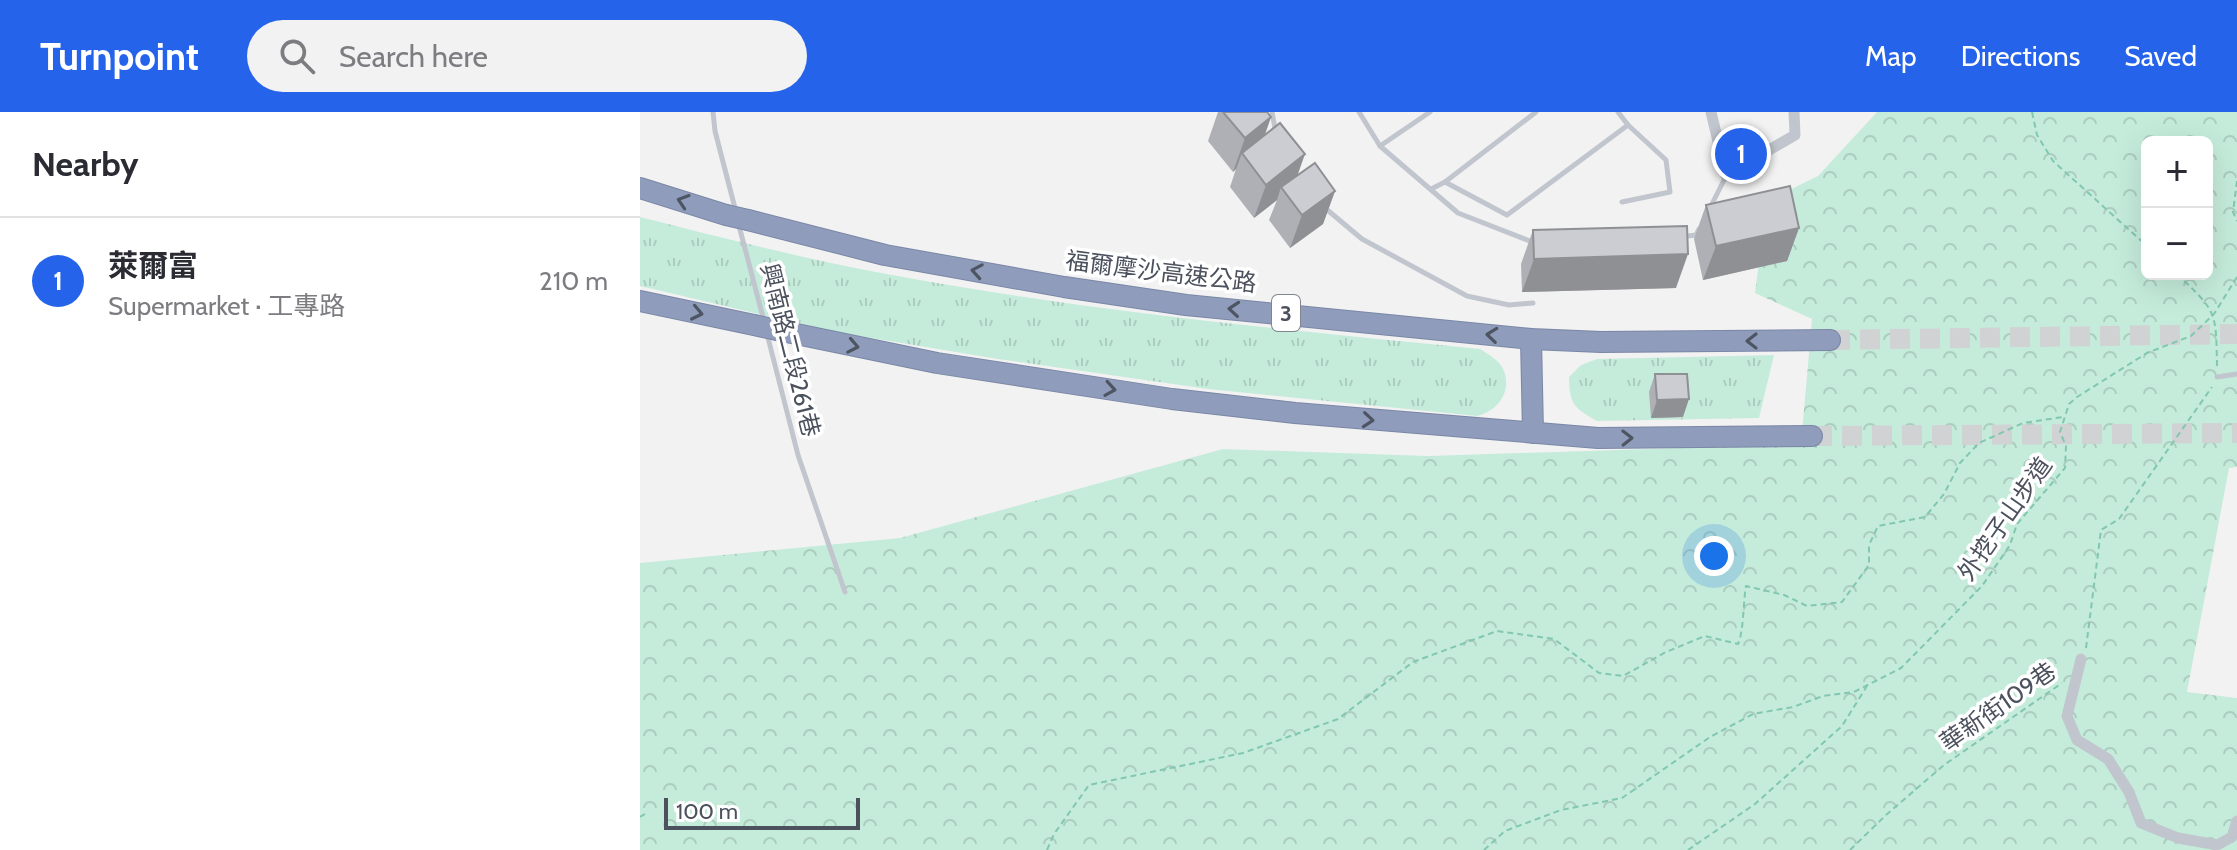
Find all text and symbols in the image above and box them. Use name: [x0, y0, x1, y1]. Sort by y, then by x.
search box: [247, 20, 807, 92]
text: Turnpoint: [40, 33, 199, 80]
icon: search: [275, 34, 319, 78]
text: Search here: [339, 38, 488, 75]
text: Map: [1865, 39, 1917, 73]
text: Directions: [1961, 39, 2080, 73]
text: Saved: [2124, 39, 2197, 73]
pin: 1: [1715, 124, 1767, 184]
map controls: [2141, 136, 2213, 280]
button: +: [2141, 136, 2213, 208]
text: Nearby: [32, 143, 139, 185]
one-way arrow: [676, 195, 690, 211]
button: −: [2141, 208, 2213, 280]
street label: 福爾摩沙高速公路: [1064, 245, 1258, 298]
text: 萊爾富: [108, 247, 198, 284]
street label: 興南路二段261巷: [755, 260, 826, 440]
one-way arrow: [970, 264, 983, 281]
text: 1: [53, 265, 63, 297]
text: 210 m: [539, 265, 608, 297]
text: Supermarket · 工專路: [108, 290, 345, 322]
road number: 3: [1272, 295, 1300, 331]
one-way arrow: [1227, 301, 1240, 318]
one-way arrow: [690, 304, 703, 321]
one-way arrow: [1485, 327, 1498, 344]
one-way arrow: [1745, 332, 1758, 350]
one-way arrow: [846, 337, 860, 354]
one-way arrow: [1103, 380, 1117, 397]
one-way arrow: [1362, 411, 1375, 428]
one-way arrow: [1621, 429, 1634, 447]
street label: 外挖子山步道: [1951, 451, 2058, 586]
your location: [1694, 536, 1734, 576]
street label: 華新街109巷: [1934, 656, 2061, 757]
scale bar: [664, 794, 860, 830]
text: 100 m: [676, 798, 738, 825]

